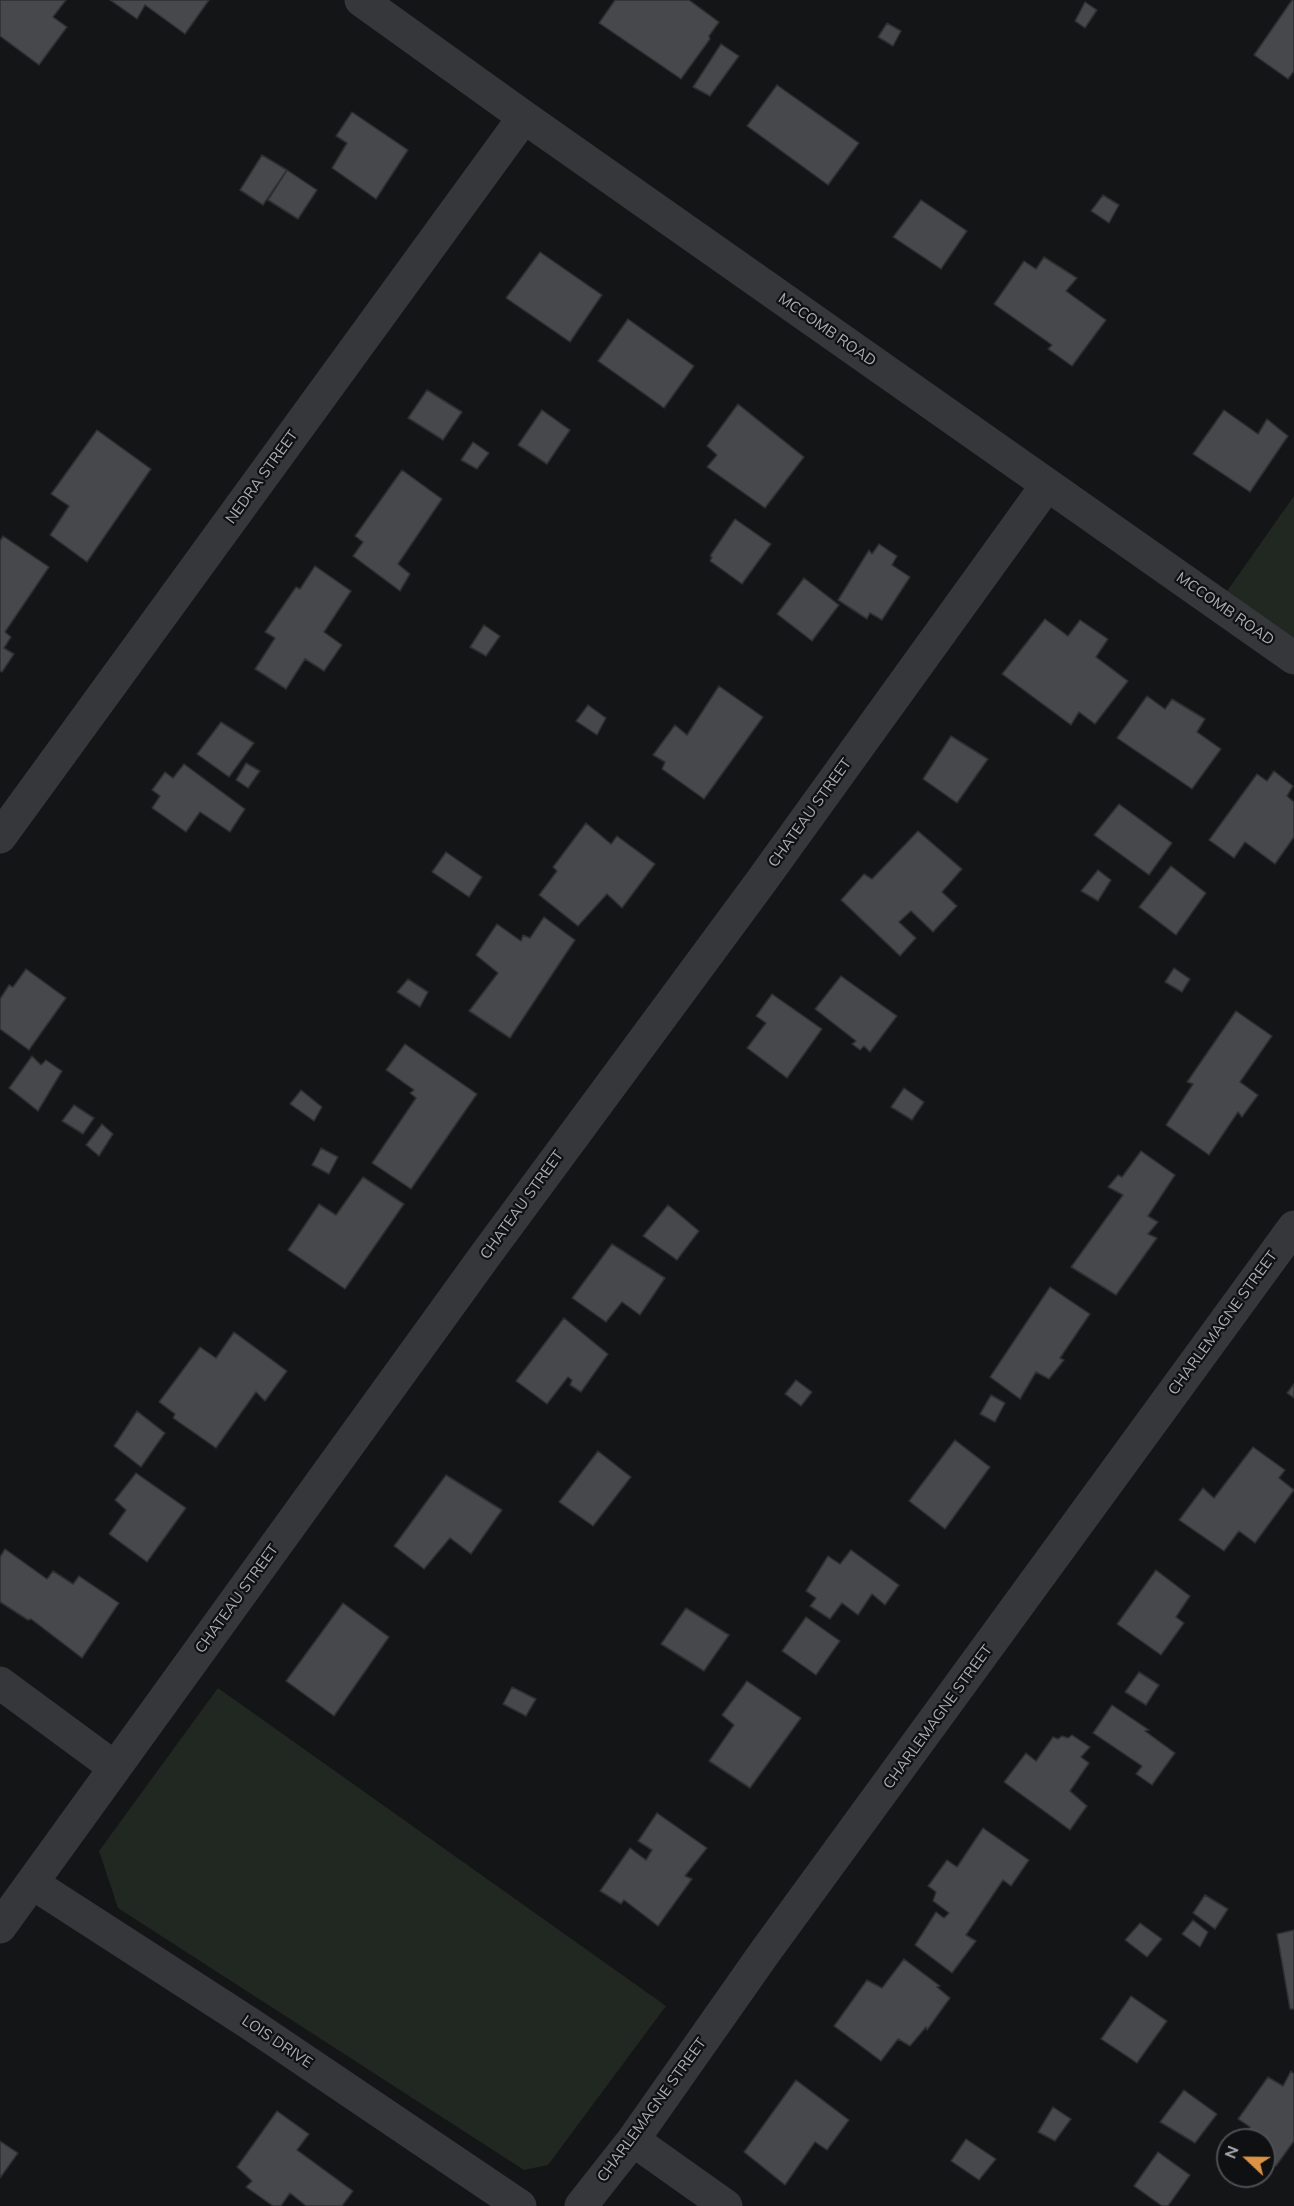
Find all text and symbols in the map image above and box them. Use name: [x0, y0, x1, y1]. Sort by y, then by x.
street label: MCCOMB ROAD: [775, 290, 879, 370]
street label: NEDRA STREET: [222, 427, 302, 527]
street label: MCCOMB ROAD: [1173, 569, 1277, 649]
street label: CHATEAU STREET: [764, 755, 856, 871]
street label: CHATEAU STREET: [476, 1147, 568, 1263]
street label: CHARLEMAGNE STREET: [1165, 1247, 1281, 1399]
street label: CHATEAU STREET: [191, 1541, 283, 1657]
street label: CHARLEMAGNE STREET: [880, 1641, 996, 1793]
street label: LOIS DRIVE: [238, 2012, 316, 2072]
street label: CHARLEMAGNE STREET: [594, 2034, 710, 2186]
north arrow: [1216, 2128, 1276, 2188]
text: N: [1220, 2143, 1243, 2161]

